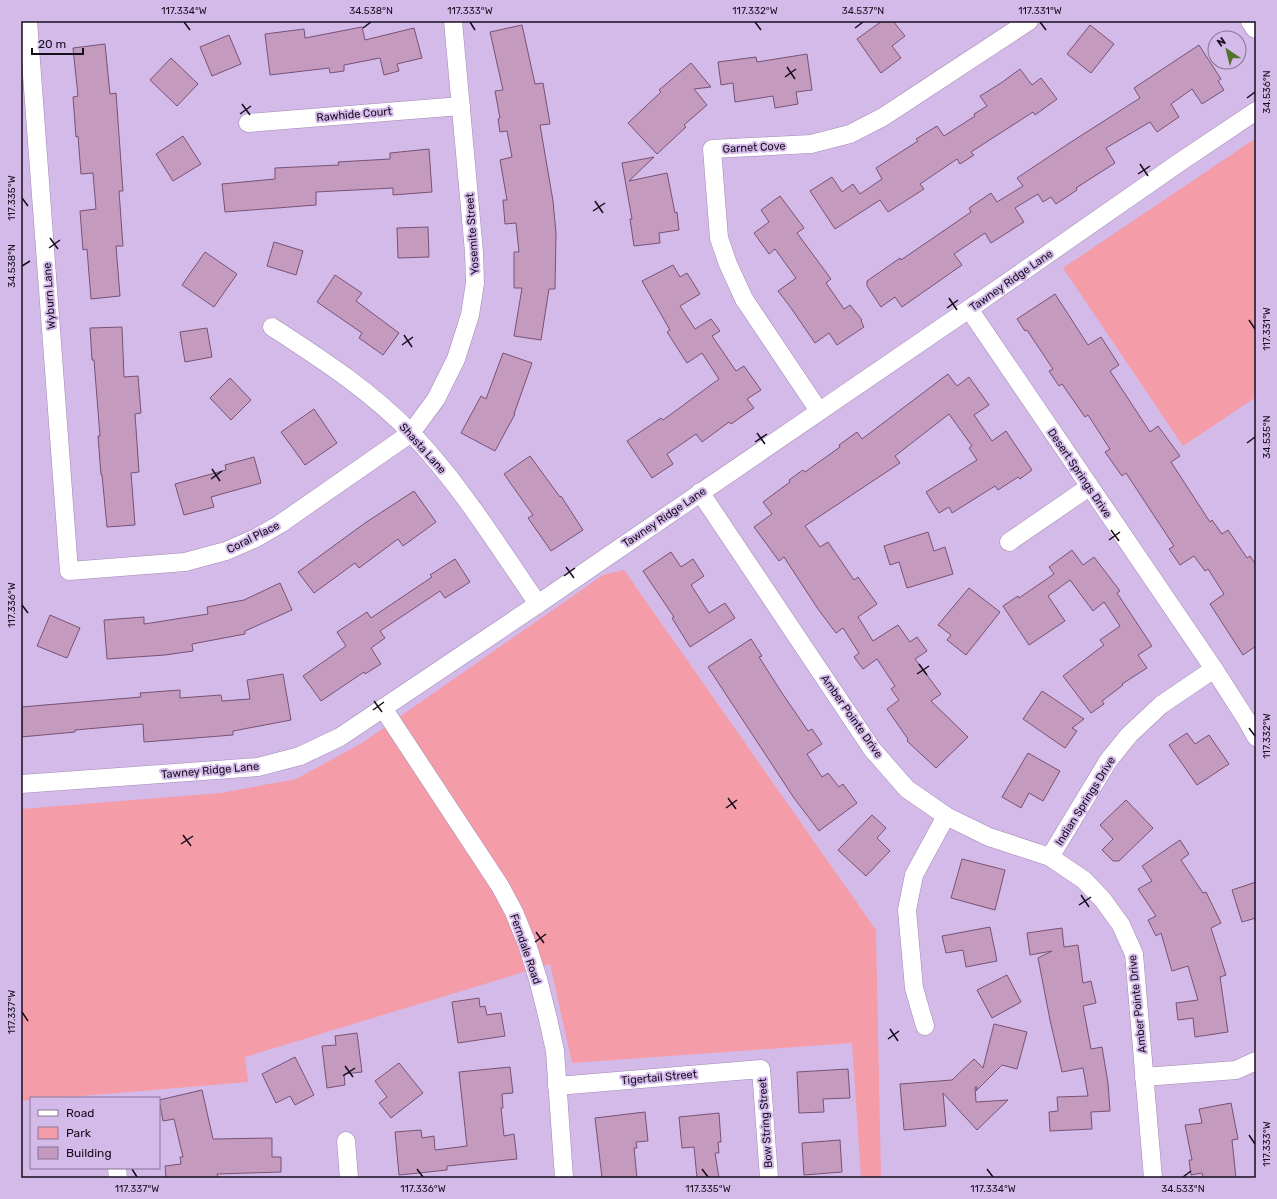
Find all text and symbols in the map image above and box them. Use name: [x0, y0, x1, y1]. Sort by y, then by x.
text: 117.334°W: [161, 5, 207, 17]
text: 34.538°N: [349, 5, 393, 17]
text: 117.333°W: [447, 5, 493, 17]
text: 117.332°W: [732, 5, 778, 17]
text: 34.537°N: [842, 5, 884, 17]
text: 117.331°W: [1018, 5, 1062, 17]
scale bar: [32, 30, 83, 56]
north arrow: [1207, 30, 1247, 70]
text: N: [1215, 35, 1229, 50]
text: 20 m: [38, 37, 66, 51]
text: 34.536°N: [1261, 70, 1273, 114]
street label: Rawhide Court: [316, 105, 393, 124]
street label: Garnet Cove: [722, 139, 786, 156]
text: 117.335°W: [6, 175, 18, 221]
street label: Yosemite Street: [463, 192, 482, 275]
text: 34.538°N: [6, 244, 18, 288]
street label: Tawney Ridge Lane: [967, 247, 1055, 314]
street label: Wyburn Lane: [41, 262, 58, 330]
text: 117.331°W: [1261, 307, 1273, 351]
text: 34.535°N: [1261, 415, 1273, 459]
street label: Shasta Lane: [397, 420, 449, 476]
street label: Desert Springs Drive: [1045, 426, 1114, 520]
street label: Tawney Ridge Lane: [620, 485, 709, 550]
street label: Coral Place: [225, 519, 282, 556]
text: 117.336°W: [6, 582, 18, 628]
street label: Amber Pointe Drive: [818, 672, 885, 760]
text: 117.332°W: [1261, 713, 1273, 759]
street label: Indian Springs Drive: [1053, 754, 1118, 848]
street label: Tawney Ridge Lane: [161, 760, 260, 781]
street label: Ferndale Road: [507, 912, 544, 986]
street label: Amber Pointe Drive: [1126, 954, 1149, 1054]
text: 117.337°W: [6, 990, 18, 1034]
street label: Tigertail Street: [621, 1068, 698, 1087]
street label: Bow String Street: [756, 1077, 775, 1169]
legend: [30, 1097, 160, 1169]
text: Road: [66, 1106, 94, 1120]
text: 117.333°W: [1261, 1121, 1273, 1167]
text: Park: [66, 1126, 92, 1140]
text: Building: [66, 1146, 112, 1160]
text: 117.337°W: [115, 1183, 159, 1195]
text: 117.336°W: [400, 1183, 446, 1195]
text: 117.335°W: [685, 1183, 731, 1195]
text: 117.334°W: [970, 1183, 1016, 1195]
text: 34.533°N: [1161, 1183, 1205, 1195]

